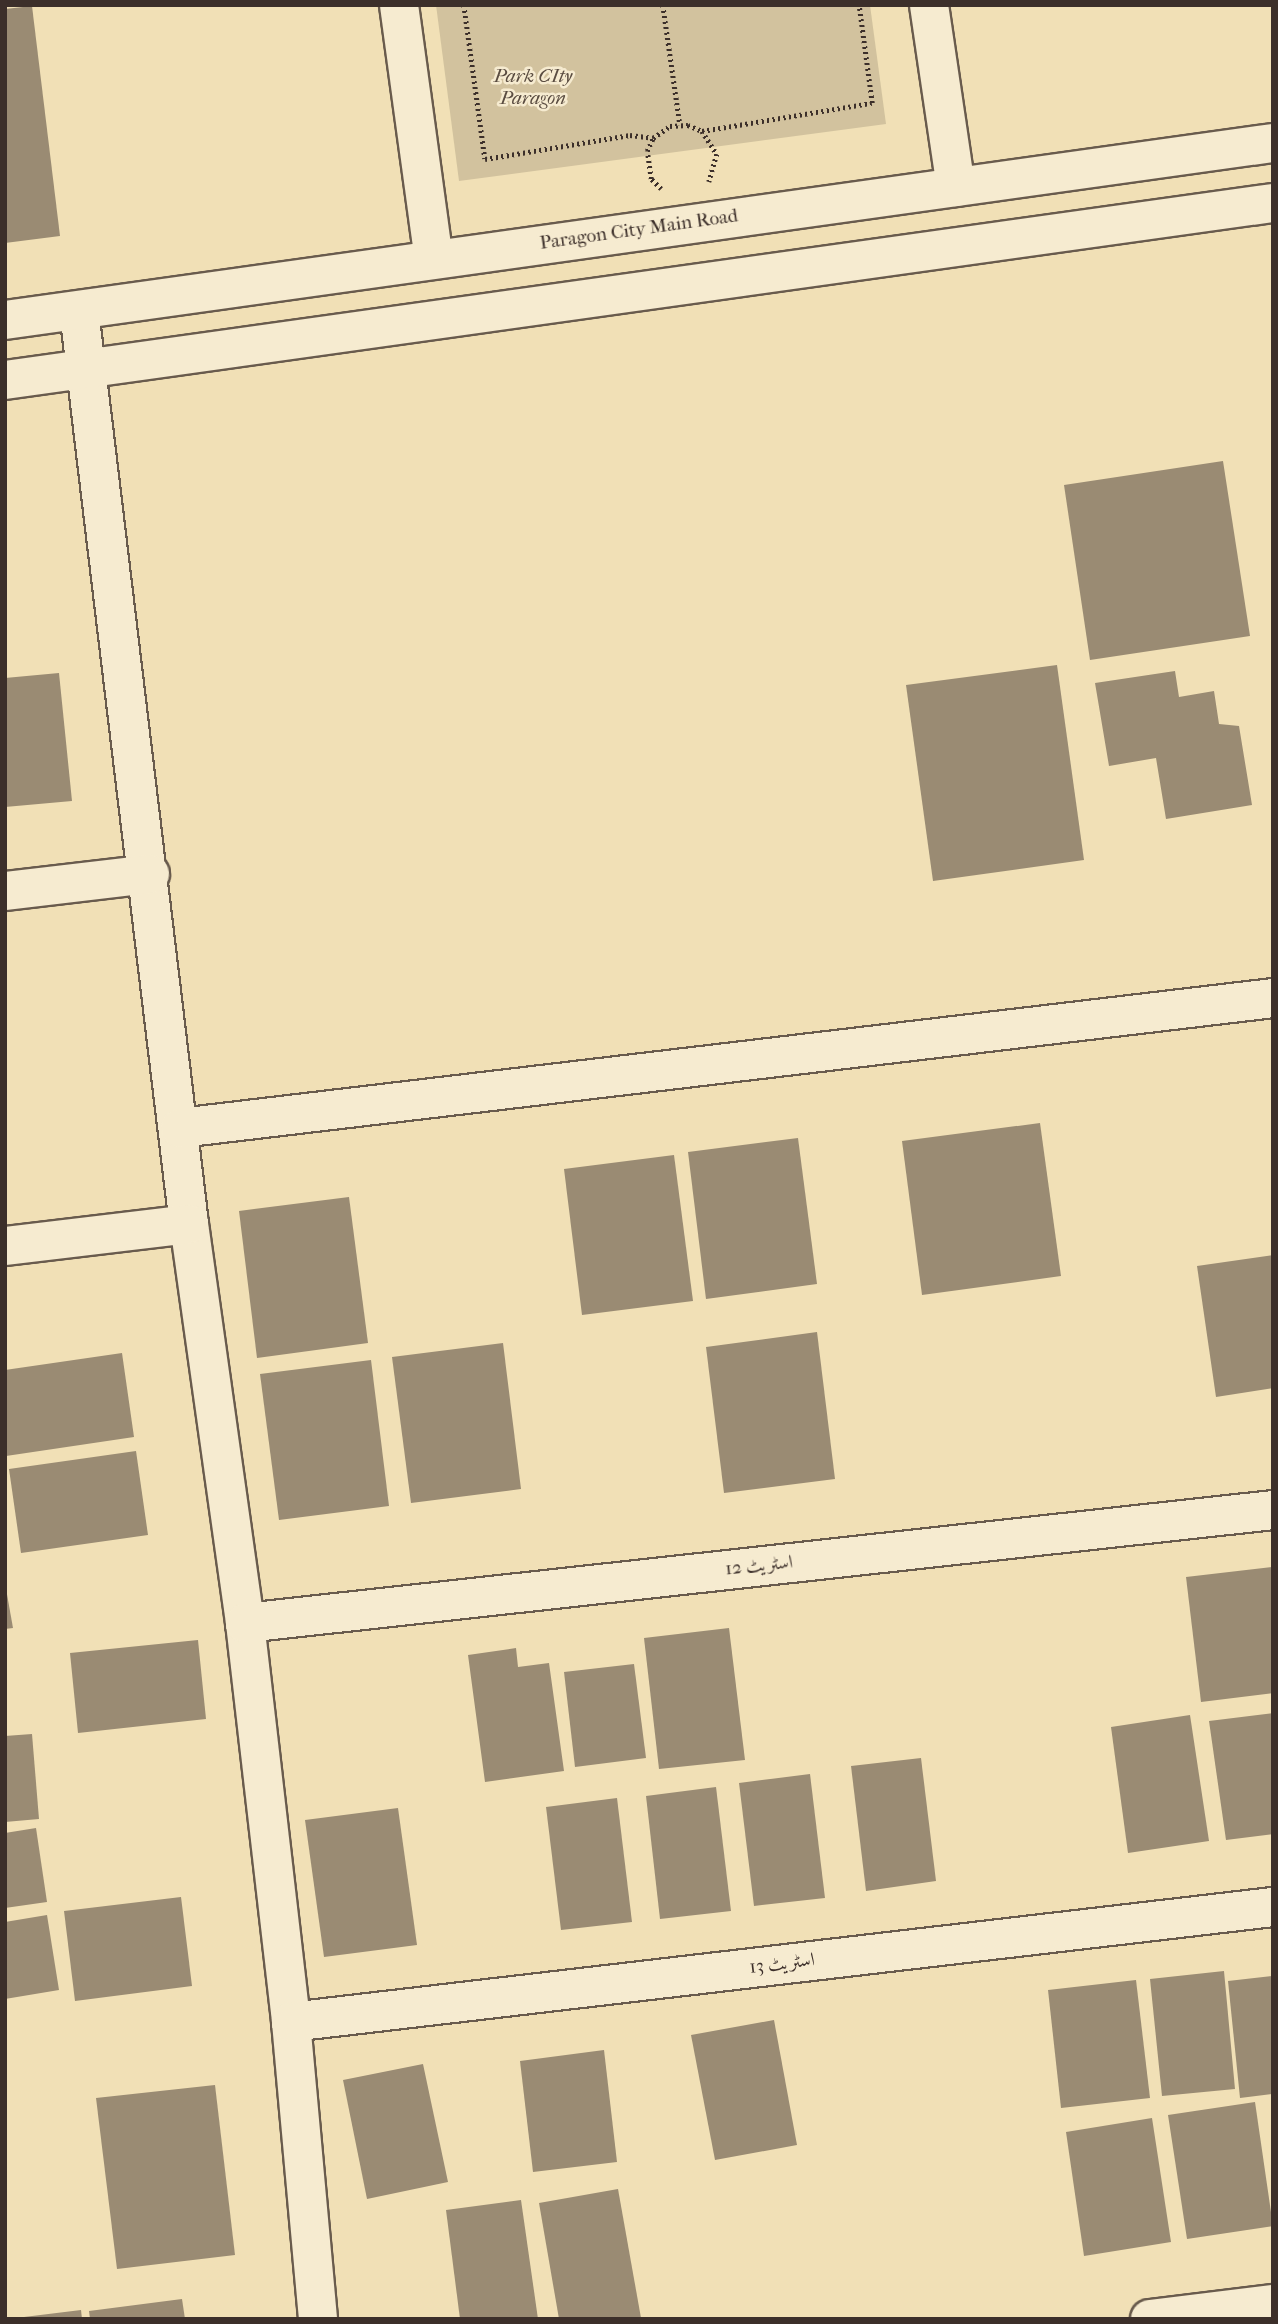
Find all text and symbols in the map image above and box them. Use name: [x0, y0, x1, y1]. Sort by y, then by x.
park label: Park CIty Paragon: [494, 66, 572, 110]
street label: Paragon City Main Road: [538, 205, 740, 255]
street label: اسٹریٹ 12: [724, 1551, 794, 1581]
street label: اسٹریٹ 13: [748, 1949, 816, 1979]

